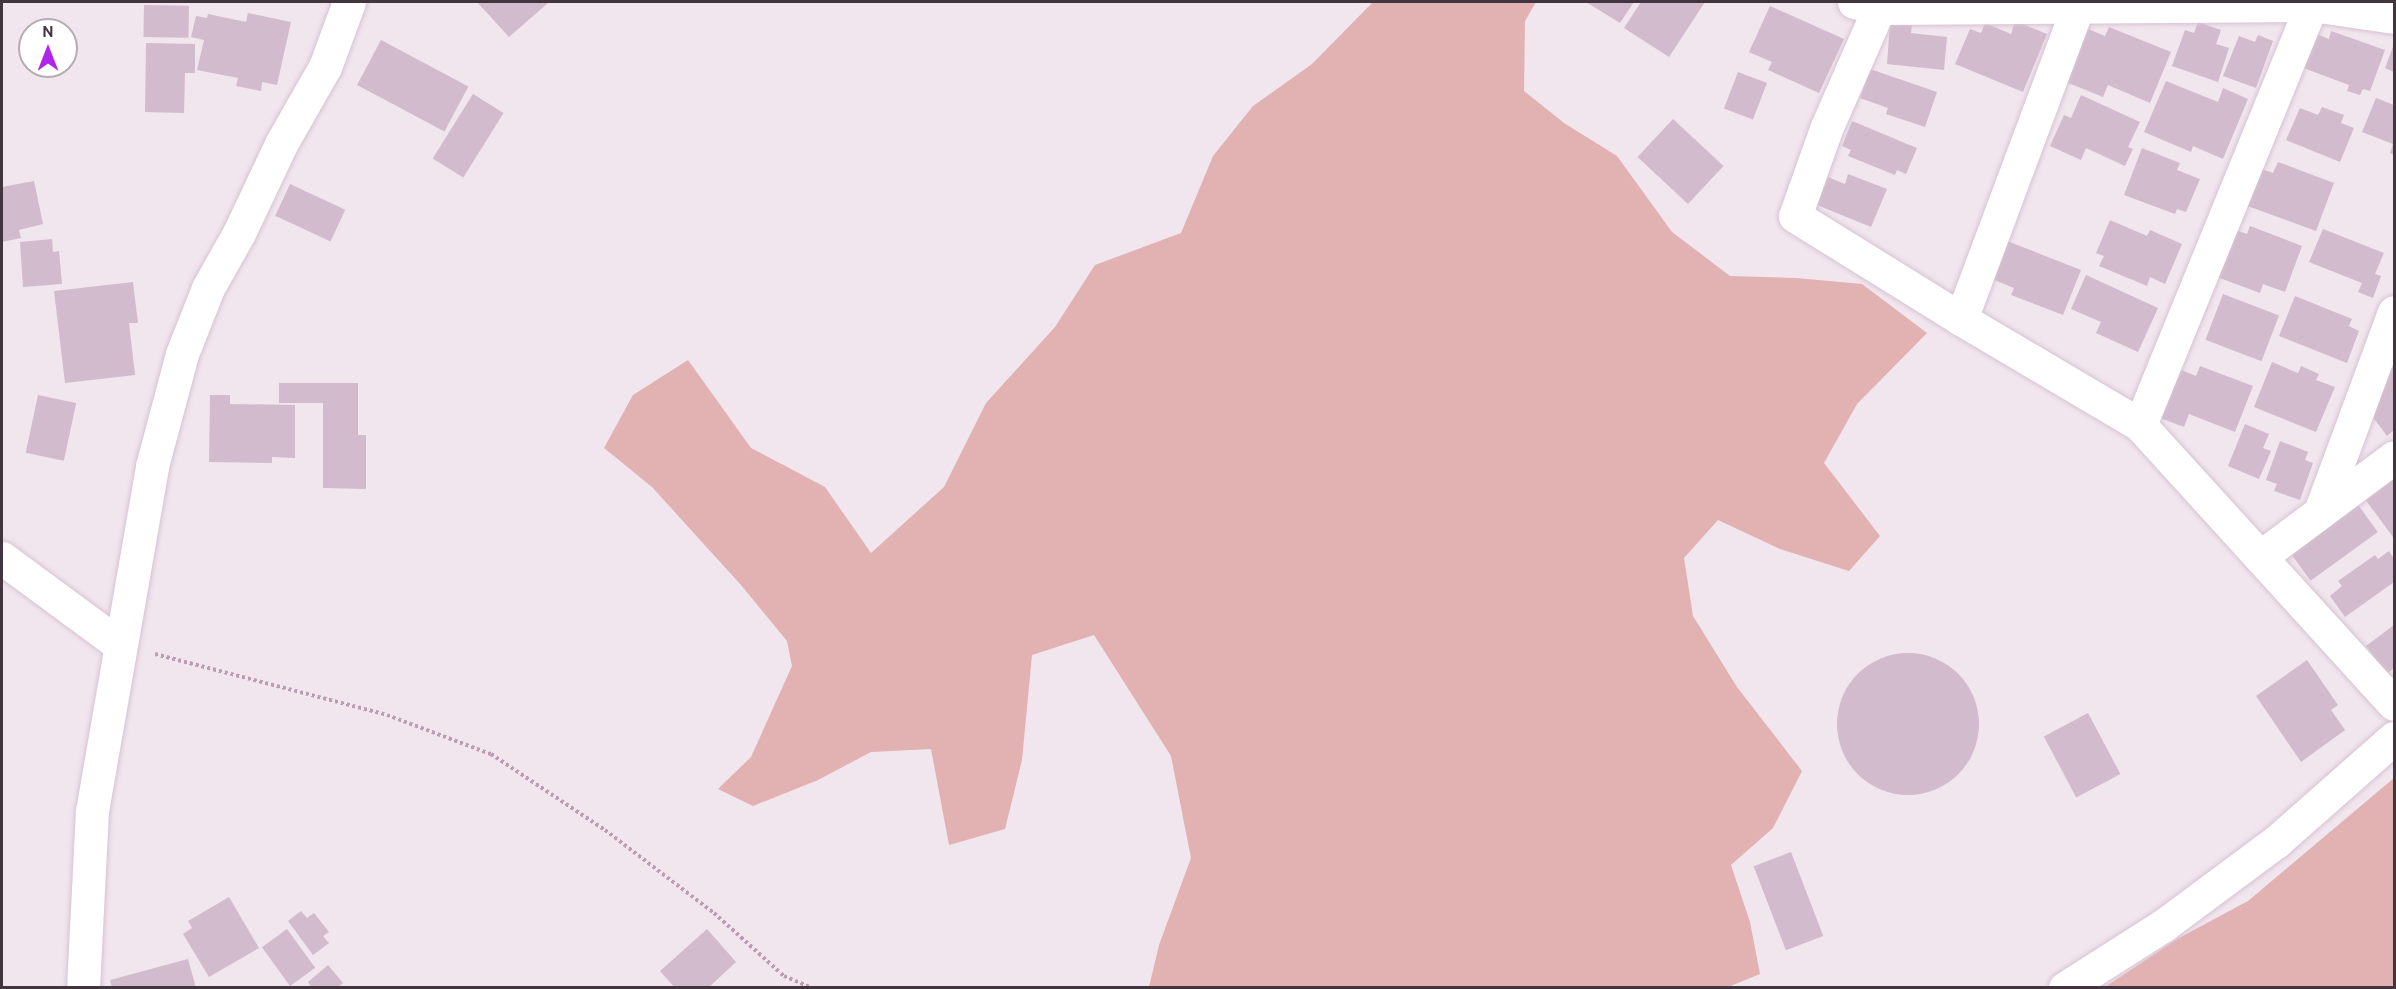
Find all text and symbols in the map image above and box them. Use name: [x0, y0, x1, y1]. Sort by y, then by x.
north arrow: [18, 18, 78, 78]
text: N: [42, 22, 54, 41]

